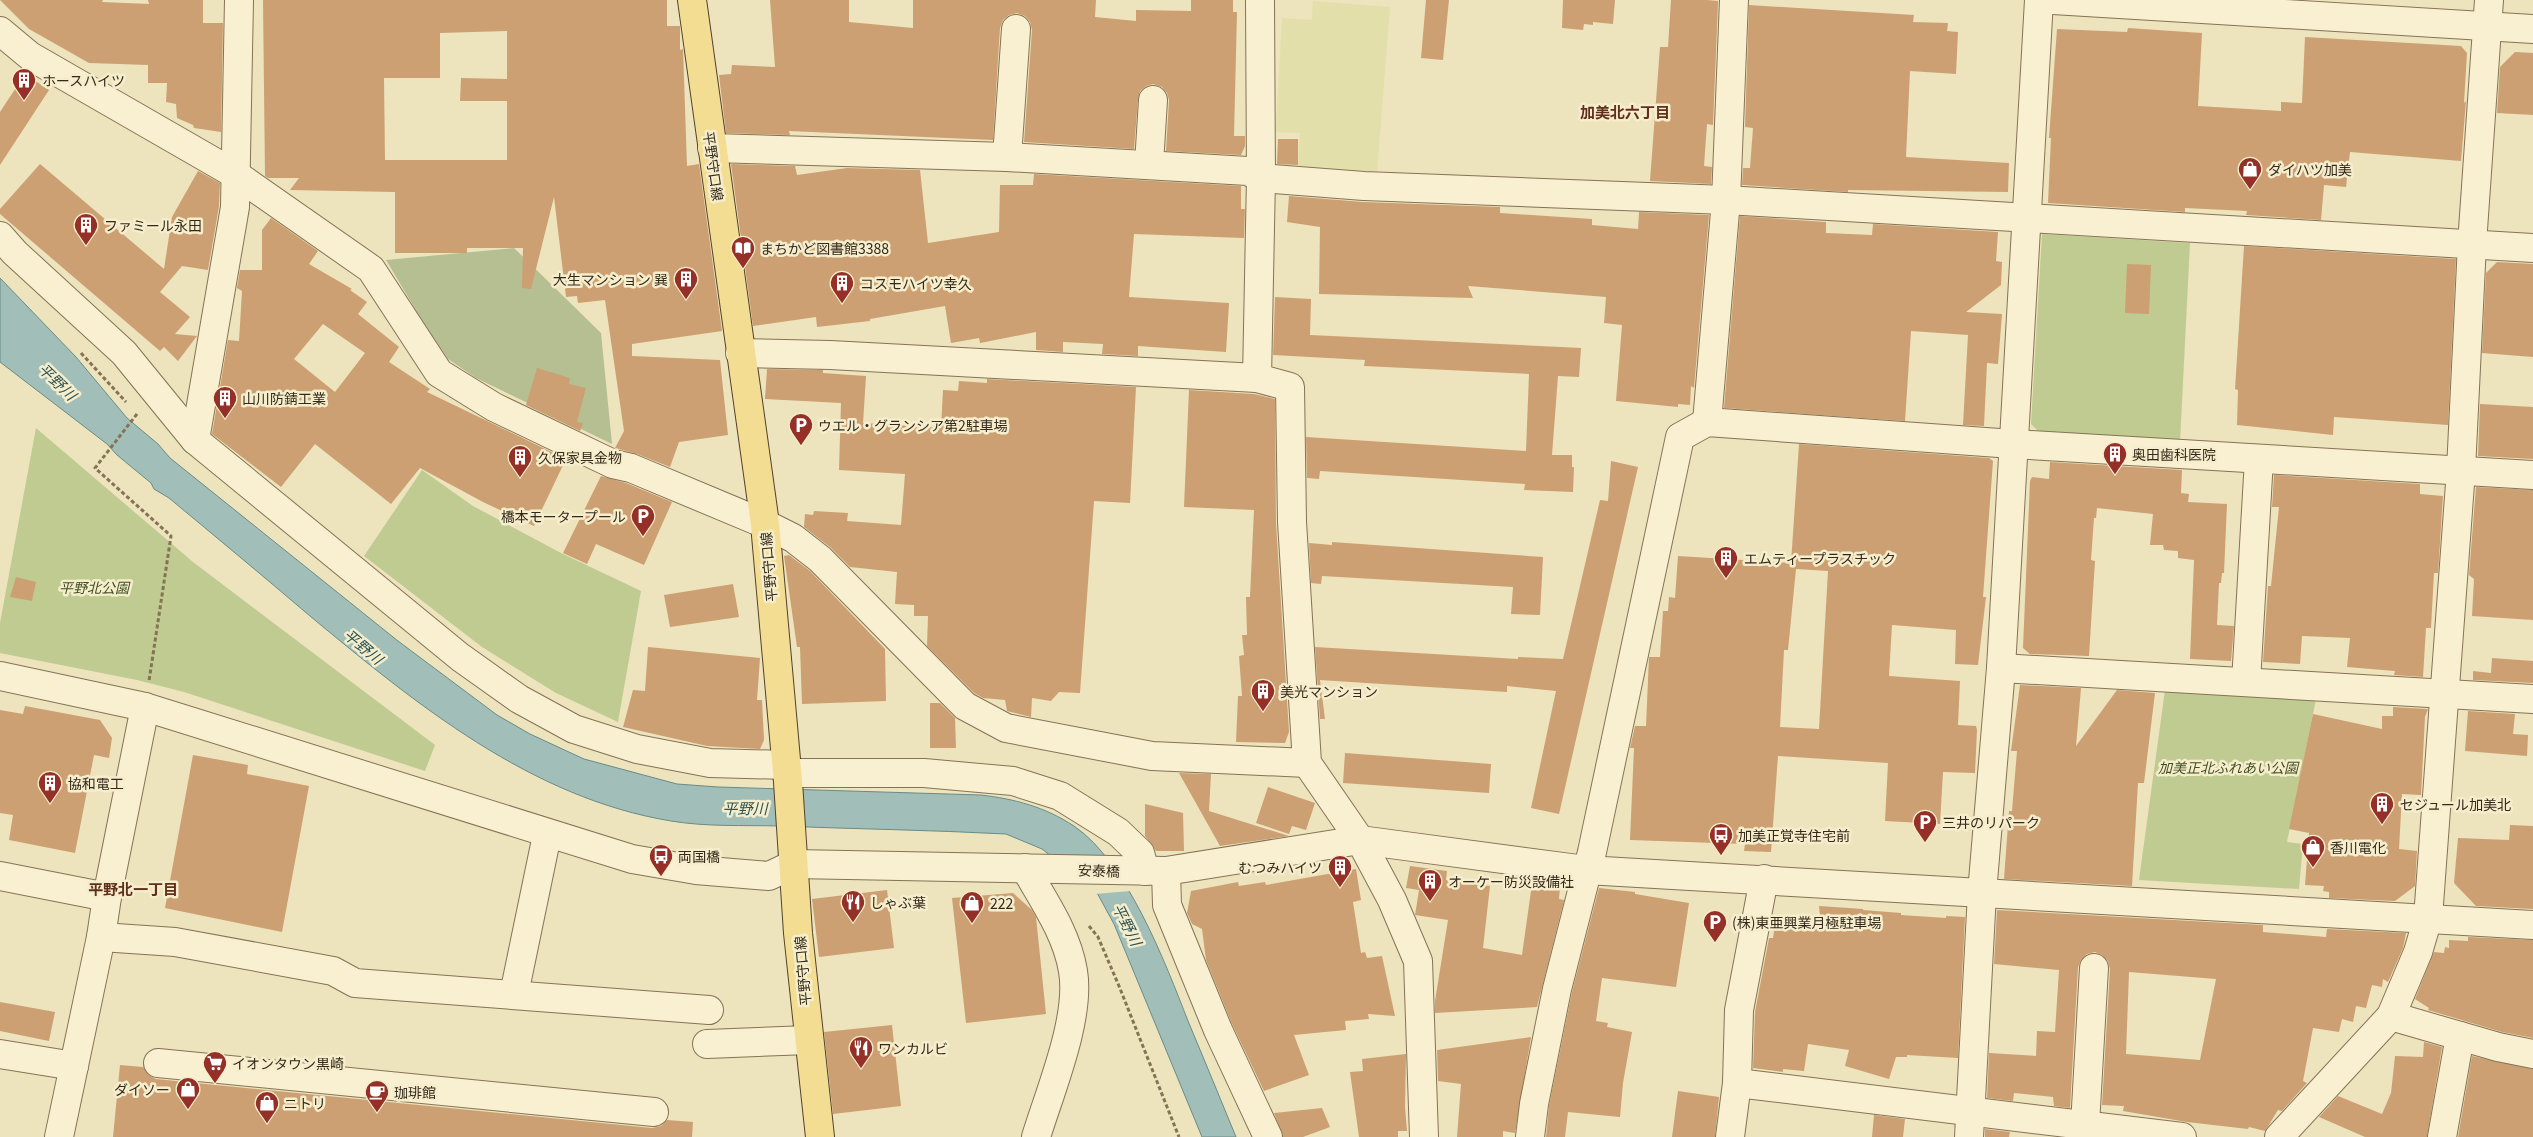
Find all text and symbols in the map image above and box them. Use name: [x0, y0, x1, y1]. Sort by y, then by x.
building icon: ホースハイツ: [11, 67, 37, 101]
place label: ホースハイツ: [42, 70, 125, 90]
district label: 加美北六丁目: [1580, 101, 1670, 122]
street label: 平野守口線: [699, 130, 729, 202]
shop icon: ダイハツ加美: [2237, 156, 2263, 190]
place label: ダイハツ加美: [2268, 159, 2352, 179]
building icon: ファミール永田: [73, 212, 99, 246]
place label: ファミール永田: [104, 215, 202, 235]
library icon: まちかど図書館3388: [730, 235, 756, 269]
place label: まちかど図書館3388: [760, 238, 889, 258]
building icon: 大生マンション 巽: [673, 266, 699, 300]
place label: 大生マンション 巽: [553, 269, 668, 289]
building icon: コスモハイツ幸久: [829, 270, 855, 304]
place label: コスモハイツ幸久: [860, 273, 972, 293]
water label: 平野川: [35, 358, 83, 406]
building icon: 山川防錆工業: [212, 385, 238, 419]
place label: 山川防錆工業: [242, 388, 326, 408]
parking icon: ウエル・グランシア第2駐車場: [788, 412, 814, 446]
place label: ウエル・グランシア第2駐車場: [818, 415, 1008, 435]
building icon: 奥田歯科医院: [2102, 441, 2128, 475]
building icon: 久保家具金物: [507, 444, 533, 478]
place label: 奥田歯科医院: [2132, 444, 2216, 464]
place label: 久保家具金物: [538, 447, 622, 467]
parking icon: 橋本モータープール: [630, 503, 656, 537]
place label: 橋本モータープール: [501, 506, 626, 526]
street label: 平野守口線: [755, 531, 781, 603]
building icon: エムティープラスチック: [1713, 545, 1739, 579]
place label: エムティープラスチック: [1744, 548, 1896, 568]
park label: 平野北公園: [59, 577, 131, 597]
water label: 平野川: [340, 623, 390, 670]
building icon: 美光マンション: [1250, 678, 1276, 712]
place label: 美光マンション: [1280, 681, 1378, 701]
park label: 加美正北ふれあい公園: [2158, 757, 2300, 777]
building icon: 協和電工: [37, 770, 63, 804]
place label: 協和電工: [68, 773, 124, 793]
building icon: セジュール加美北: [2369, 791, 2395, 825]
place label: セジュール加美北: [2400, 794, 2511, 814]
water label: 平野川: [722, 797, 769, 818]
parking icon: 三井のリパーク: [1912, 809, 1938, 843]
place label: 三井のリパーク: [1942, 812, 2040, 832]
bus stop icon: 加美正覚寺住宅前: [1708, 822, 1734, 856]
place label: 加美正覚寺住宅前: [1738, 825, 1850, 845]
shop icon: 香川電化: [2300, 834, 2326, 868]
place label: 香川電化: [2330, 837, 2386, 857]
bus stop icon: 両国橋: [648, 843, 674, 877]
place label: 両国橋: [678, 846, 720, 866]
building icon: むつみハイツ: [1327, 854, 1353, 888]
place label: むつみハイツ: [1238, 857, 1322, 877]
street label: 安泰橋: [1078, 859, 1120, 881]
building icon: オーケー防災設備社: [1417, 868, 1443, 902]
place label: オーケー防災設備社: [1448, 871, 1574, 891]
district label: 平野北一丁目: [88, 878, 178, 899]
restaurant icon: しゃぶ葉: [840, 889, 866, 923]
shop icon: 222: [959, 890, 985, 924]
place label: しゃぶ葉: [870, 892, 926, 912]
place label: 222: [990, 893, 1014, 913]
water label: 平野川: [1108, 899, 1148, 951]
parking icon: (株)東亜興業月極駐車場: [1702, 909, 1728, 943]
place label: (株)東亜興業月極駐車場: [1732, 912, 1881, 932]
street label: 平野守口線: [789, 935, 815, 1007]
restaurant icon: ワンカルビ: [848, 1035, 874, 1069]
place label: ワンカルビ: [878, 1038, 948, 1058]
supermarket icon: イオンタウン黒崎: [202, 1050, 228, 1084]
place label: イオンタウン黒崎: [232, 1053, 344, 1073]
shop icon: ダイソー: [175, 1076, 201, 1110]
place label: ダイソー: [114, 1079, 170, 1099]
cafe icon: 珈琲館: [364, 1079, 390, 1113]
place label: 珈琲館: [394, 1082, 436, 1102]
shop icon: ニトリ: [254, 1090, 280, 1124]
place label: ニトリ: [284, 1093, 326, 1113]

